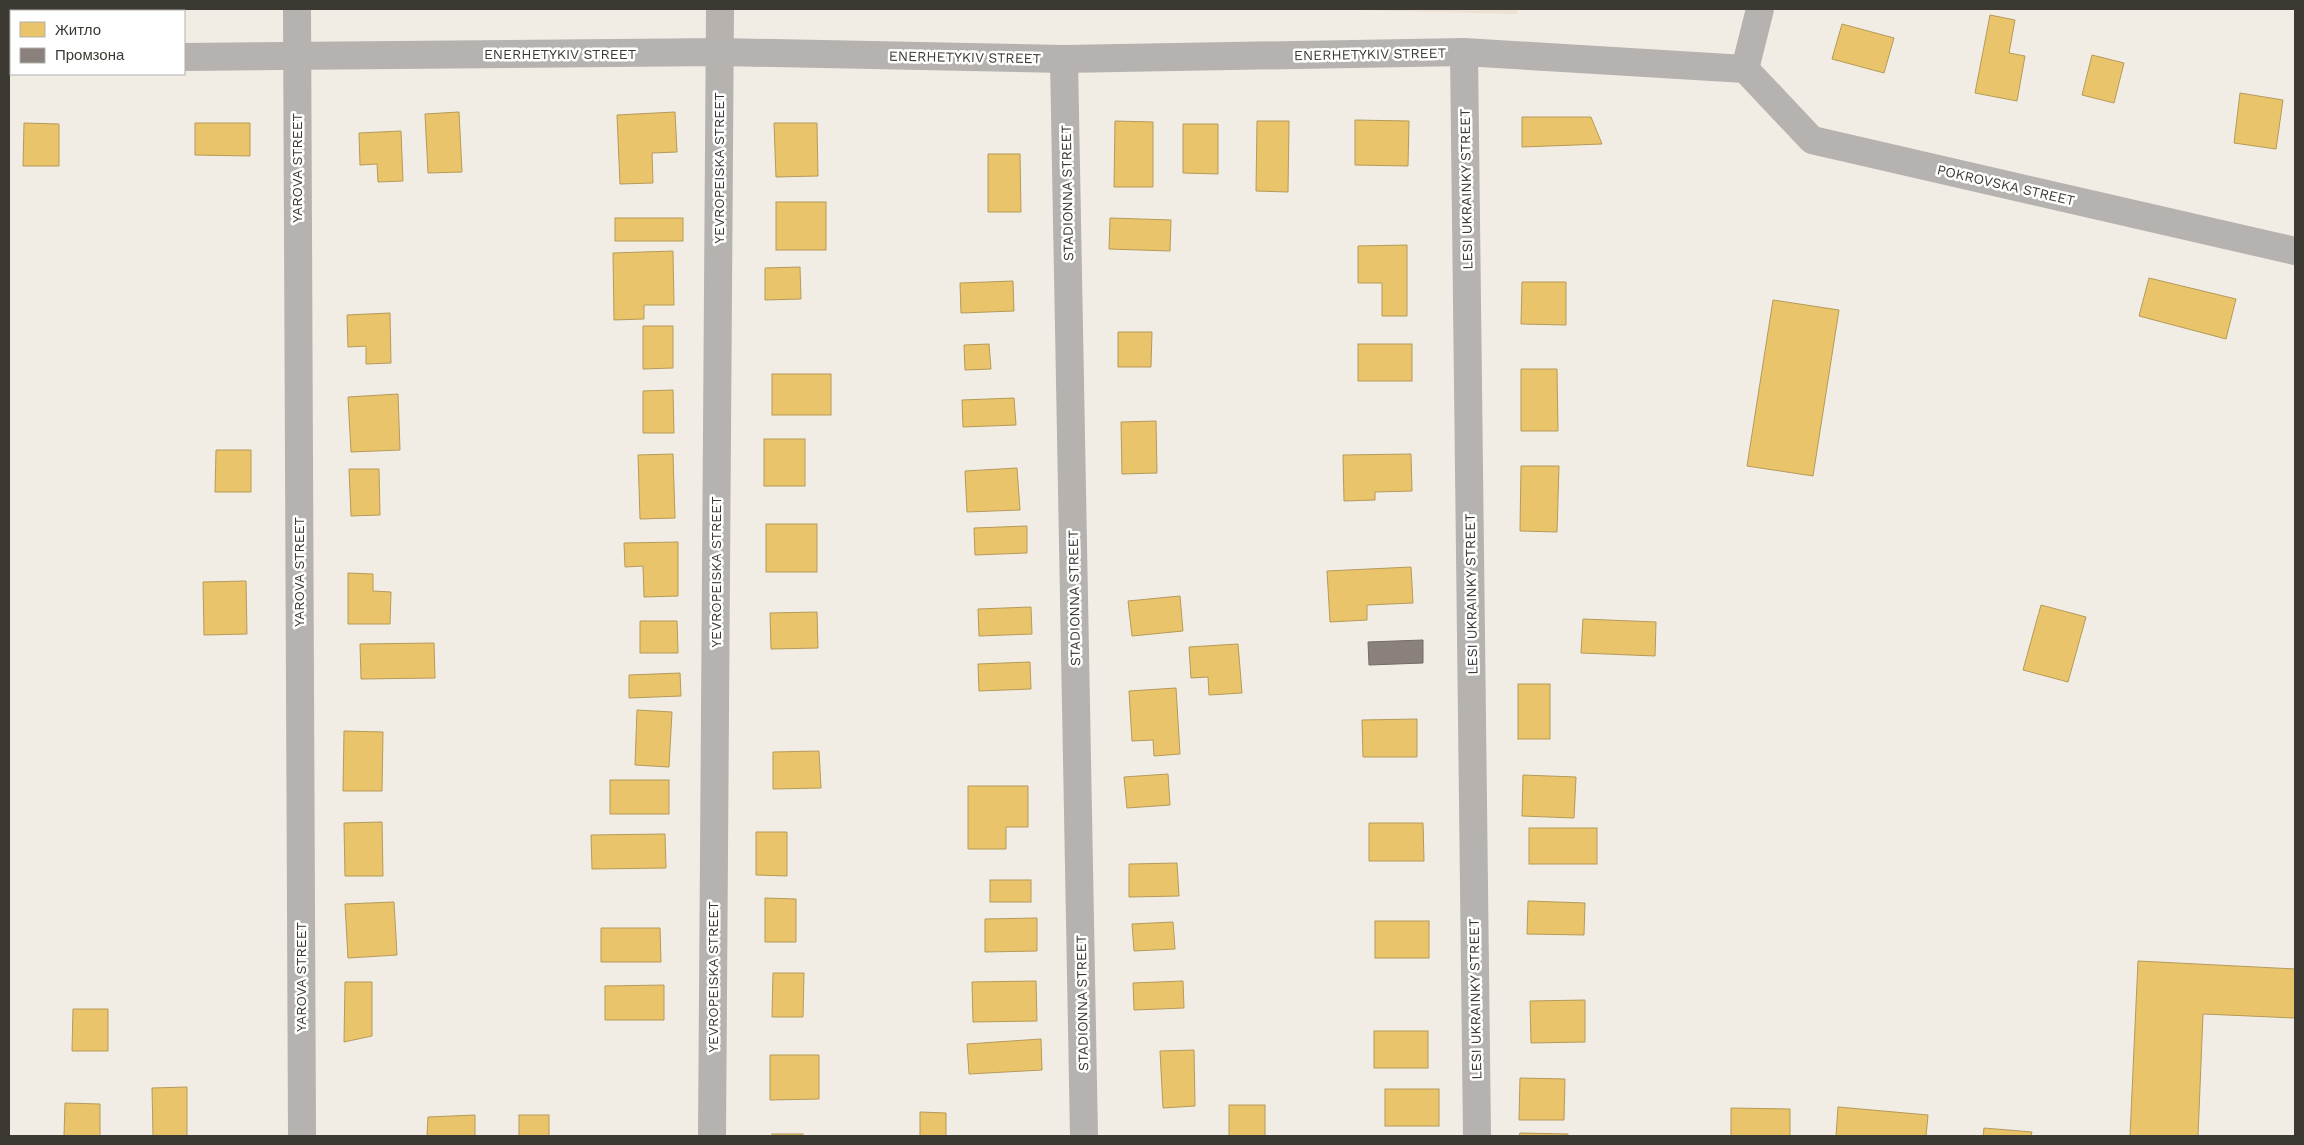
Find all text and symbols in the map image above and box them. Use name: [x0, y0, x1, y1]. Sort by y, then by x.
legend: [10, 10, 185, 75]
text: Житло: [55, 21, 101, 39]
street label: ENERHETYKIV STREET: [1294, 45, 1447, 63]
text: Промзона: [55, 46, 125, 64]
street label: ENERHETYKIV STREET: [484, 46, 637, 62]
street label: ENERHETYKIV STREET: [889, 48, 1042, 66]
street label: YEVROPEISKA STREET: [711, 92, 727, 244]
street label: LESI UKRAINKY STREET: [1457, 108, 1475, 270]
street label: YAROVA STREET: [289, 112, 305, 223]
street label: STADIONNA STREET: [1058, 124, 1076, 261]
street label: POKROVSKA STREET: [1936, 161, 2077, 209]
street label: YEVROPEISKA STREET: [708, 496, 724, 648]
street label: LESI UKRAINKY STREET: [1462, 513, 1480, 675]
street label: YAROVA STREET: [291, 516, 307, 627]
street label: STADIONNA STREET: [1065, 529, 1083, 666]
street label: YEVROPEISKA STREET: [705, 901, 721, 1053]
street label: LESI UKRAINKY STREET: [1466, 918, 1484, 1080]
street label: YAROVA STREET: [293, 921, 309, 1032]
street label: STADIONNA STREET: [1073, 934, 1091, 1071]

